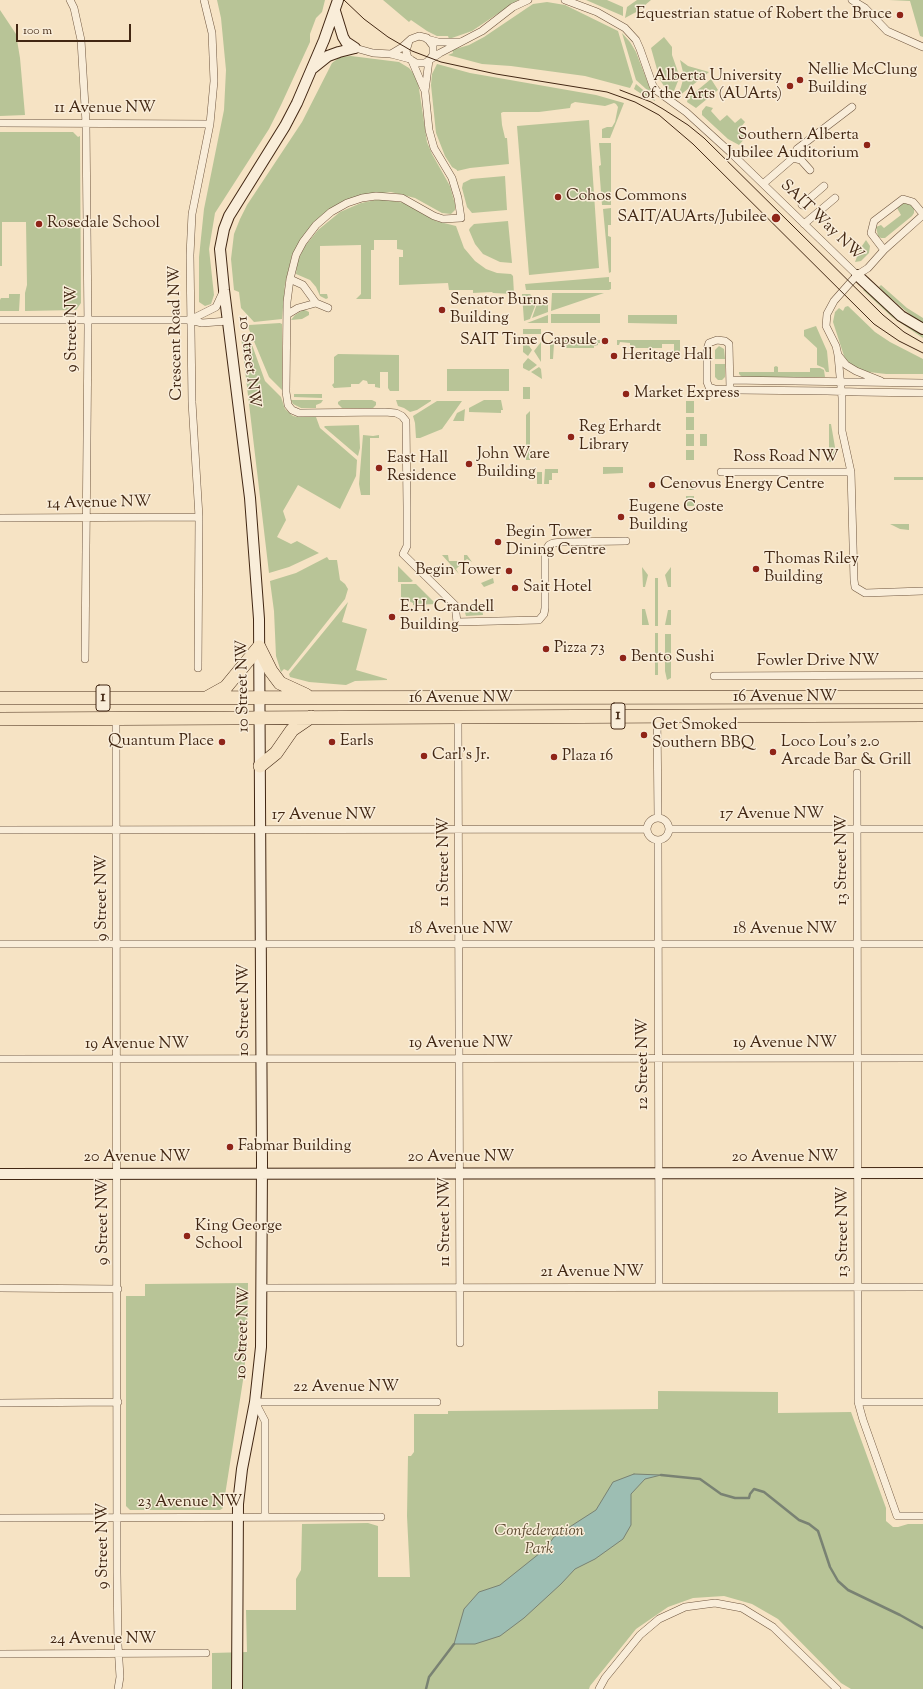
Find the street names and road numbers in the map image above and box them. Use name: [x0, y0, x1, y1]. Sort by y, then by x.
street label: 11 Avenue NW: [54, 99, 156, 119]
street label: SAIT Way NW: [776, 177, 866, 265]
street label: Crescent Road NW: [166, 265, 188, 401]
street label: 9 Street NW: [63, 286, 83, 372]
street label: 10 Street NW: [233, 315, 263, 409]
street label: Ross Road NW: [733, 448, 839, 468]
street label: 14 Avenue NW: [47, 493, 151, 515]
street label: 10 Street NW: [234, 640, 254, 732]
street label: Fowler Drive NW: [757, 652, 879, 672]
road number: 1: [96, 685, 110, 711]
street label: 16 Avenue NW: [733, 688, 837, 708]
street label: 16 Avenue NW: [409, 689, 513, 709]
road number: 1: [611, 703, 625, 729]
street label: 17 Avenue NW: [720, 805, 824, 825]
street label: 17 Avenue NW: [272, 806, 376, 826]
street label: 13 Street NW: [833, 815, 853, 905]
street label: 11 Street NW: [435, 817, 455, 907]
street label: 9 Street NW: [93, 855, 113, 941]
street label: 18 Avenue NW: [409, 920, 513, 940]
street label: 18 Avenue NW: [733, 920, 837, 940]
street label: 10 Street NW: [235, 964, 255, 1056]
street label: 12 Street NW: [634, 1018, 654, 1110]
street label: 19 Avenue NW: [409, 1034, 513, 1054]
street label: 19 Avenue NW: [733, 1034, 837, 1054]
street label: 19 Avenue NW: [85, 1035, 189, 1055]
street label: 20 Avenue NW: [84, 1148, 190, 1168]
street label: 20 Avenue NW: [408, 1148, 514, 1168]
street label: 20 Avenue NW: [732, 1148, 838, 1168]
street label: 11 Street NW: [436, 1177, 456, 1267]
street label: 9 Street NW: [94, 1179, 114, 1265]
street label: 13 Street NW: [834, 1187, 854, 1277]
street label: 21 Avenue NW: [540, 1263, 644, 1283]
street label: 10 Street NW: [233, 1286, 255, 1380]
street label: 22 Avenue NW: [293, 1378, 399, 1398]
street label: 23 Avenue NW: [138, 1493, 242, 1513]
street label: 9 Street NW: [94, 1503, 114, 1589]
street label: 24 Avenue NW: [50, 1630, 156, 1650]

